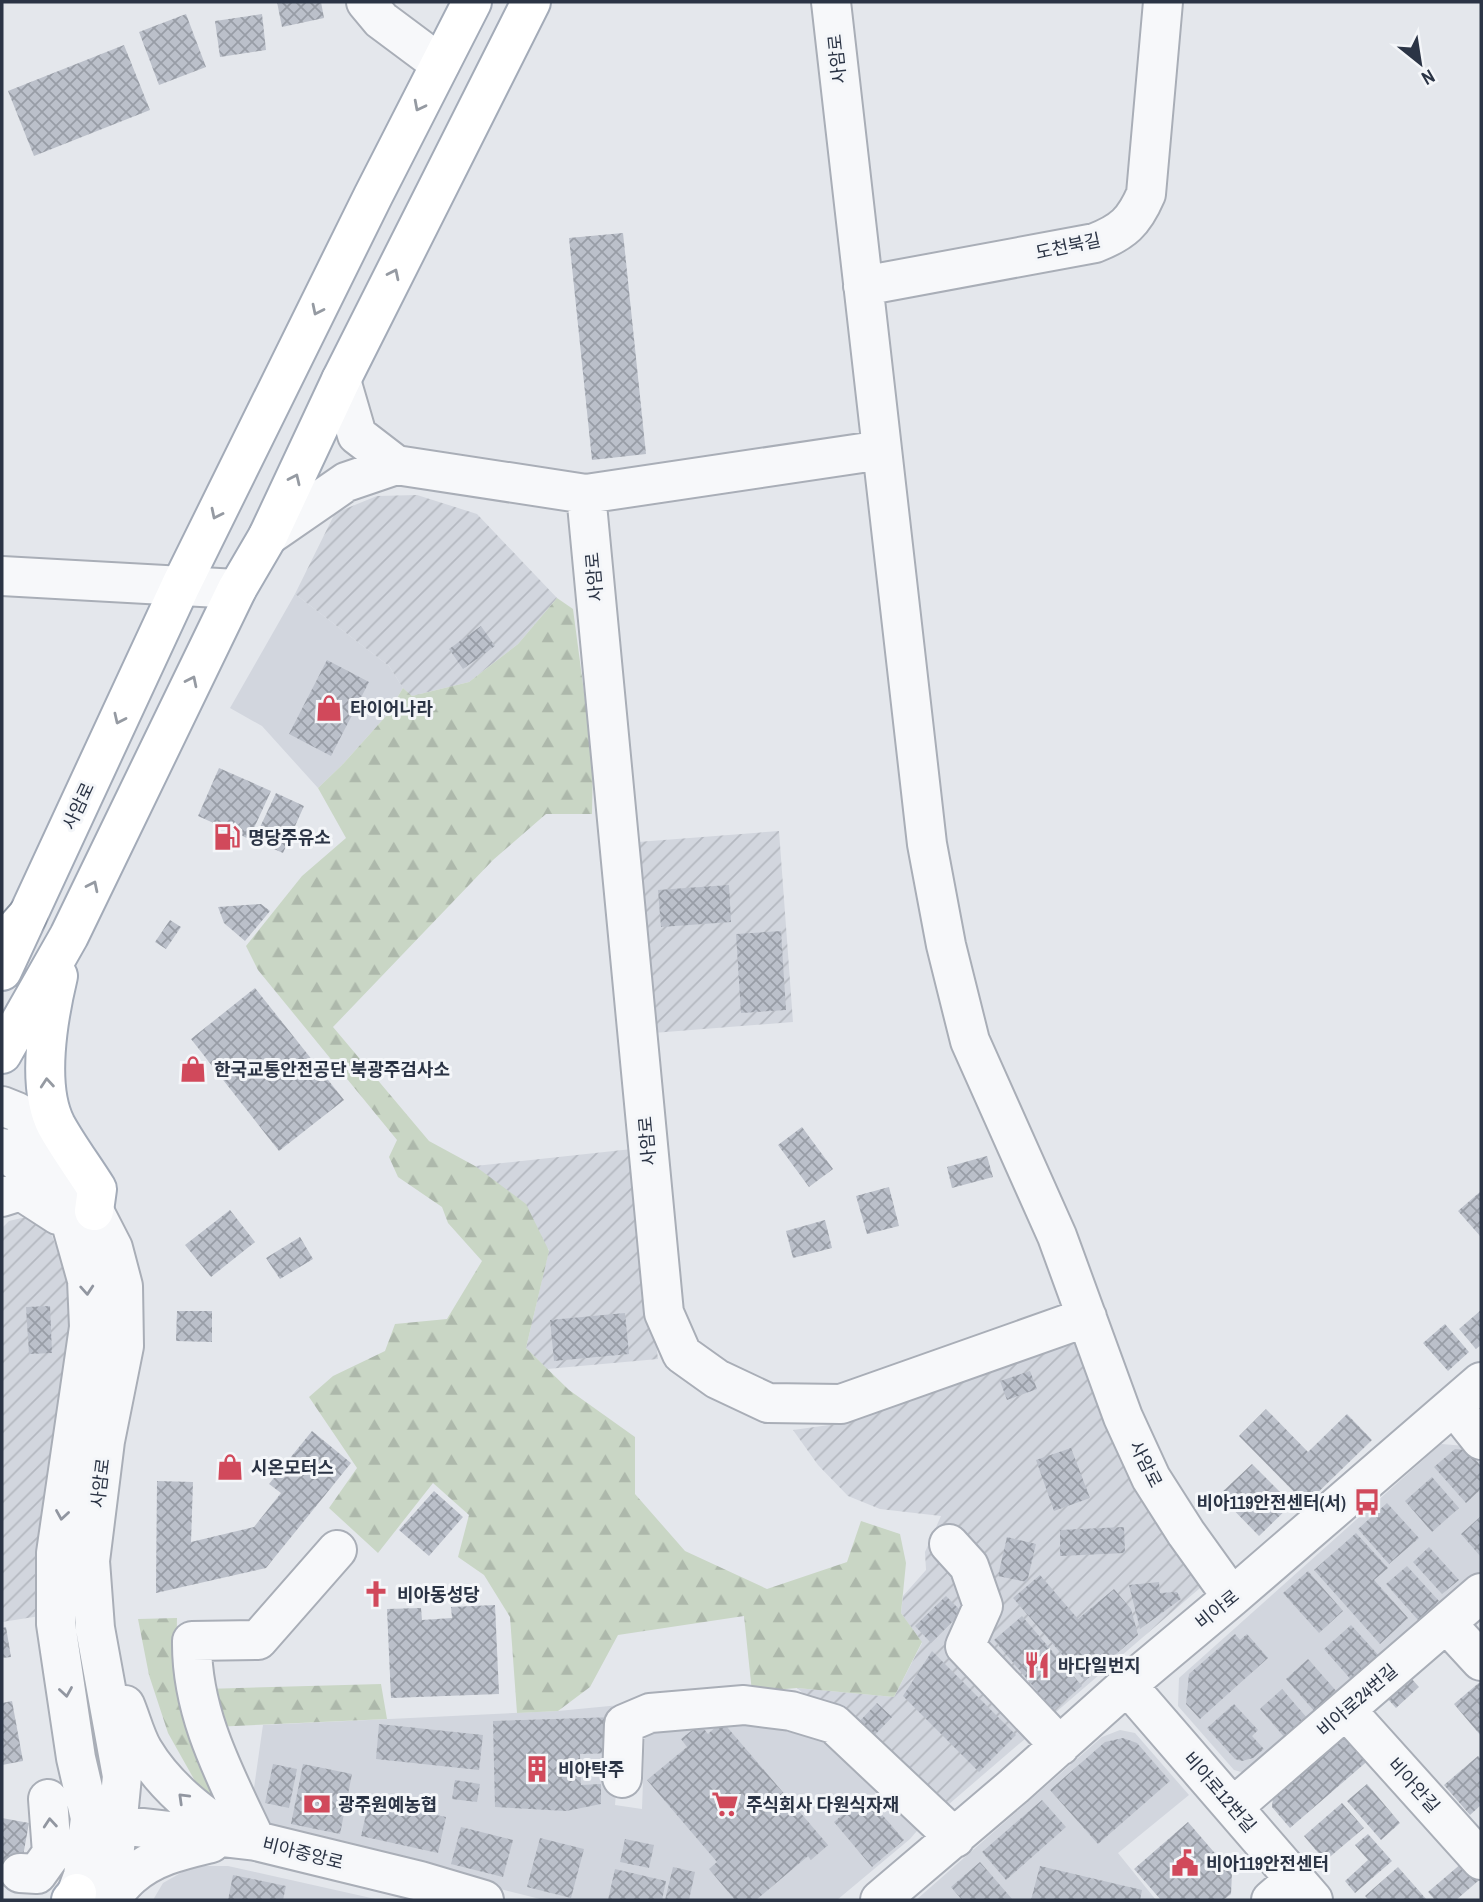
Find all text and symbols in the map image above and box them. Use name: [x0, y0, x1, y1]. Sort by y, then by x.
north arrow: [1385, 28, 1455, 98]
street label: 사암로: [822, 33, 852, 85]
text: N: [1417, 64, 1440, 92]
one-way arrow: [413, 99, 427, 111]
street label: 도천북길: [1033, 227, 1103, 265]
one-way arrow: [386, 269, 400, 281]
one-way arrow: [311, 303, 325, 315]
one-way arrow: [287, 474, 301, 486]
one-way arrow: [211, 507, 225, 519]
street label: 사암로: [579, 551, 609, 603]
one-way arrow: [184, 676, 198, 689]
shop icon: 타이어나라: [314, 693, 344, 723]
place label: 타이어나라: [350, 696, 433, 721]
one-way arrow: [113, 712, 127, 724]
street label: 사암로: [56, 778, 100, 834]
fuel station icon: 명당주유소: [212, 822, 242, 852]
place label: 명당주유소: [248, 825, 331, 850]
one-way arrow: [85, 881, 99, 893]
shop icon: 한국교통안전공단 북광주검사소: [178, 1054, 208, 1084]
place label: 한국교통안전공단 북광주검사소: [214, 1057, 450, 1082]
one-way arrow: [40, 1077, 55, 1088]
street label: 사암로: [632, 1115, 662, 1167]
one-way arrow: [79, 1284, 94, 1295]
street label: 사암로: [1124, 1436, 1168, 1492]
shop icon: 시온모터스: [215, 1452, 245, 1482]
place label: 시온모터스: [251, 1455, 334, 1480]
street label: 사암로: [85, 1457, 115, 1509]
bus stop icon: 비아119안전센터(서): [1352, 1487, 1382, 1517]
place label: 비아119안전센터(서): [1196, 1490, 1346, 1515]
one-way arrow: [55, 1509, 70, 1521]
church icon: 비아동성당: [361, 1579, 391, 1609]
place label: 비아동성당: [397, 1582, 480, 1607]
street label: 비아로: [1190, 1584, 1244, 1634]
restaurant icon: 바다일번지: [1022, 1650, 1052, 1680]
place label: 바다일번지: [1058, 1653, 1141, 1678]
street label: 비아로24번길: [1311, 1658, 1403, 1742]
one-way arrow: [58, 1686, 73, 1698]
street label: 비아로12번길: [1178, 1746, 1262, 1838]
street label: 비아안길: [1383, 1752, 1445, 1818]
building icon: 비아탁주: [522, 1754, 552, 1784]
place label: 비아탁주: [558, 1757, 624, 1782]
bank icon: 광주원예농협: [302, 1789, 332, 1819]
supermarket icon: 주식회사 다원식자재: [710, 1789, 740, 1819]
place label: 광주원예농협: [338, 1792, 437, 1817]
place label: 주식회사 다원식자재: [746, 1792, 899, 1817]
one-way arrow: [178, 1794, 191, 1807]
one-way arrow: [43, 1817, 58, 1828]
street label: 비아중앙로: [260, 1831, 346, 1875]
public building icon: 비아119안전센터: [1170, 1848, 1200, 1878]
place label: 비아119안전센터: [1206, 1851, 1329, 1876]

